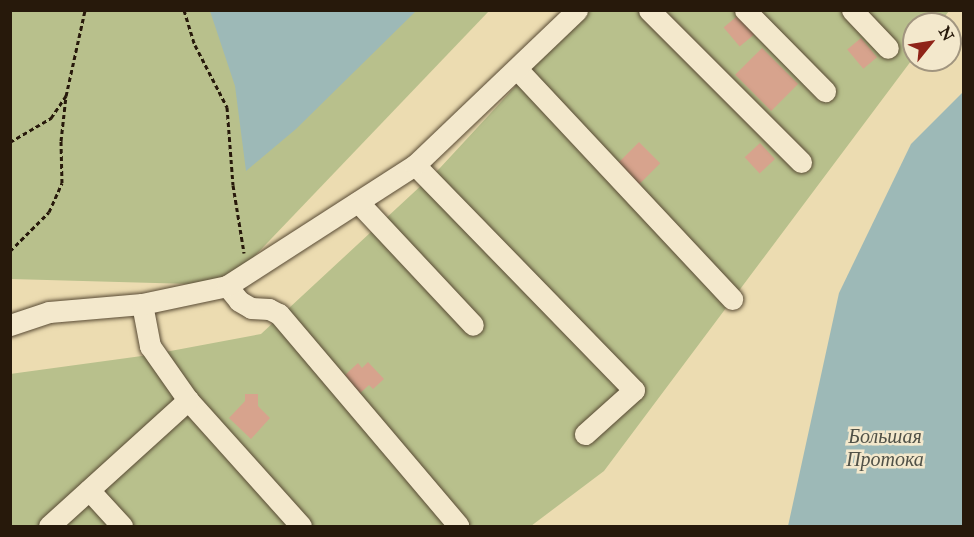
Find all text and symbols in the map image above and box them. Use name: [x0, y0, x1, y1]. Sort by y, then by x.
north arrow: [902, 12, 962, 72]
text: N: [935, 23, 958, 44]
water label: Большая Протока: [846, 424, 924, 471]

